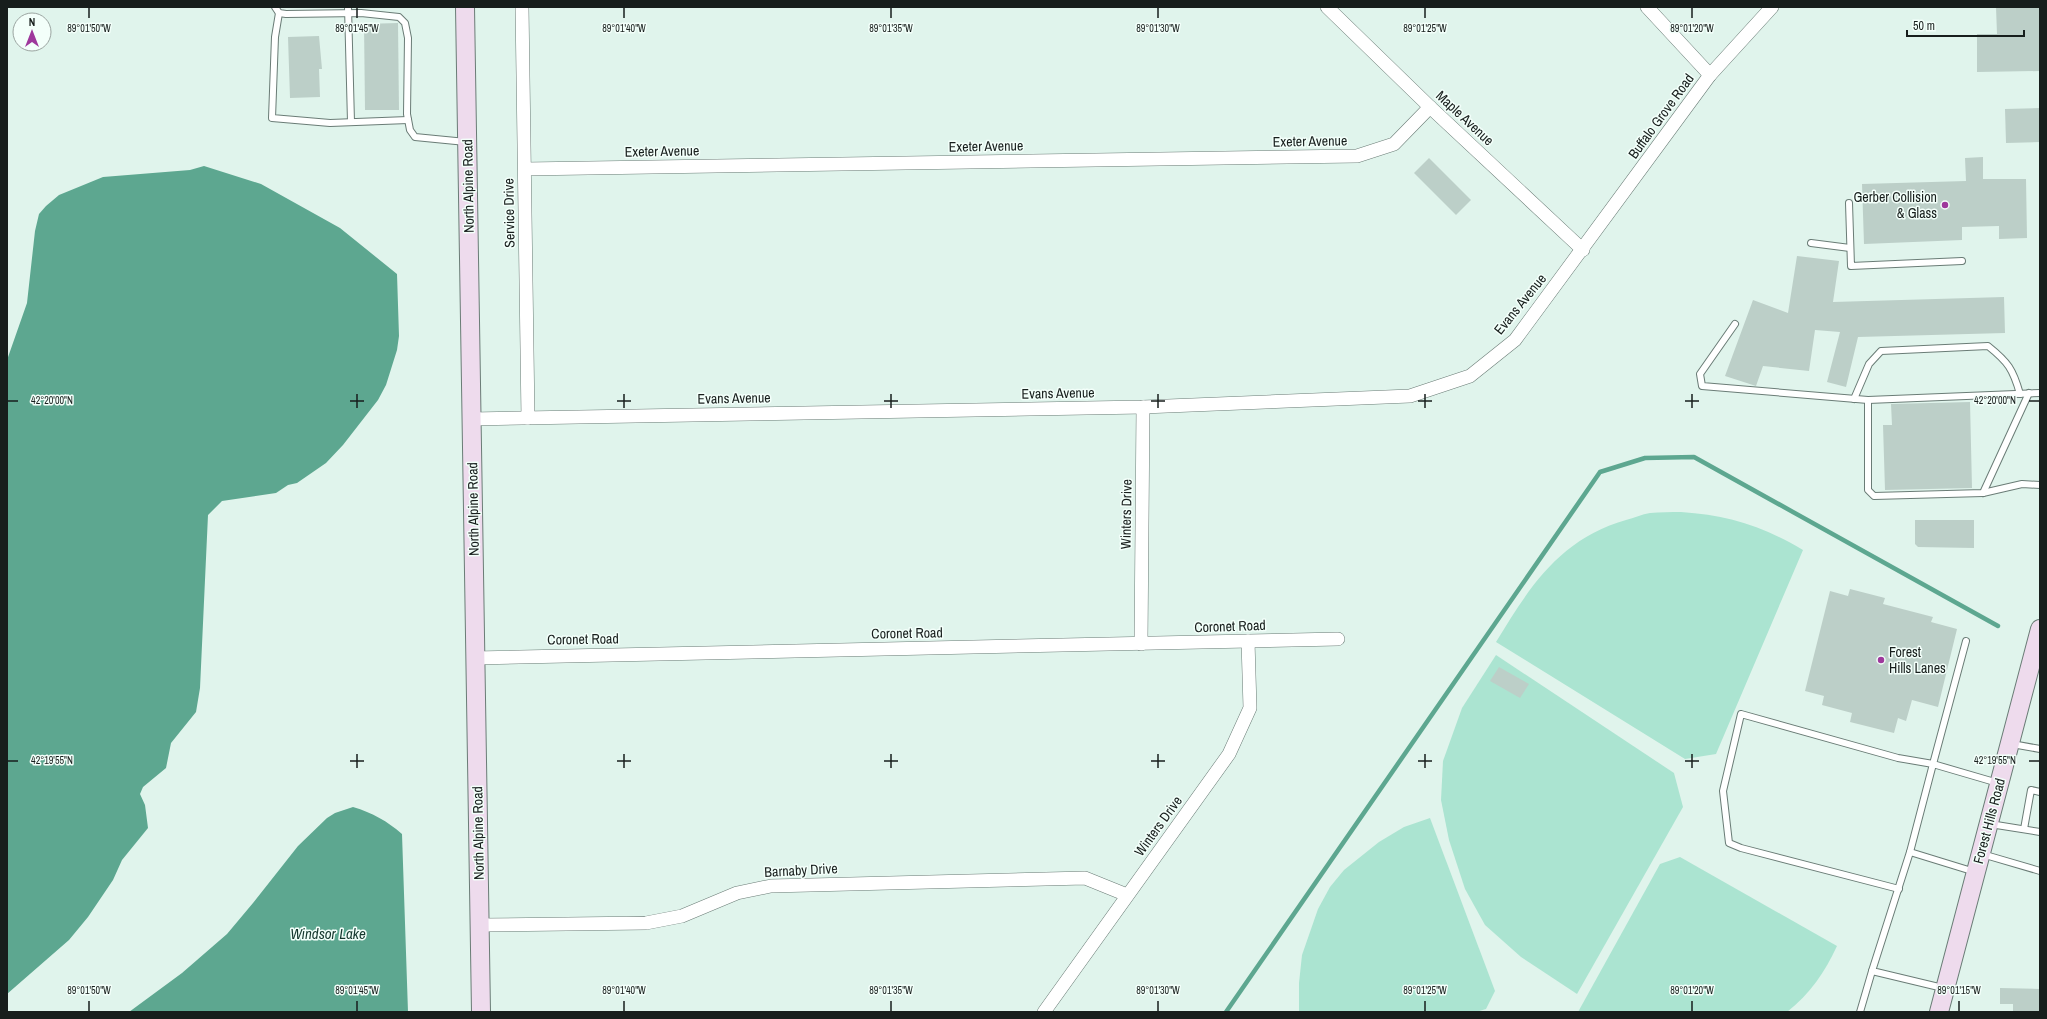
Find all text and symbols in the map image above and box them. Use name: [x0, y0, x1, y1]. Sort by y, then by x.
north arrow: [12, 12, 52, 52]
scale bar: [1907, 12, 2024, 38]
text: N: [29, 15, 35, 29]
text: 50 m: [1913, 18, 1935, 34]
text: 89°01'50"W: [67, 22, 111, 35]
text: 89°01'45"W: [335, 22, 379, 35]
text: 89°01'40"W: [602, 22, 646, 35]
text: 89°01'35"W: [869, 22, 913, 35]
text: 89°01'30"W: [1136, 22, 1180, 35]
text: 89°01'25"W: [1403, 22, 1447, 35]
text: 89°01'20"W: [1670, 22, 1714, 35]
street label: Buffalo Grove Road: [1624, 70, 1698, 162]
street label: Maple Avenue: [1432, 87, 1498, 149]
street label: Exeter Avenue: [1273, 131, 1347, 151]
street label: Exeter Avenue: [949, 136, 1023, 156]
street label: North Alpine Road: [458, 139, 478, 233]
street label: Exeter Avenue: [625, 141, 699, 161]
street label: Service Drive: [499, 178, 519, 248]
place label: Gerber Collision & Glass: [1853, 188, 1937, 222]
marker: Gerber Collision & Glass: [1940, 200, 1950, 210]
street label: Evans Avenue: [1490, 270, 1550, 338]
street label: Evans Avenue: [1021, 383, 1095, 403]
street label: Evans Avenue: [697, 388, 771, 408]
text: 42°20'00"N: [31, 394, 73, 407]
text: 42°20'00"N: [1974, 394, 2016, 407]
street label: North Alpine Road: [463, 462, 483, 556]
street label: Winters Drive: [1116, 479, 1136, 549]
street label: Coronet Road: [1194, 616, 1266, 636]
street label: Coronet Road: [871, 623, 943, 643]
street label: Coronet Road: [547, 629, 619, 649]
place label: Forest Hills Lanes: [1889, 643, 1946, 677]
marker: Forest Hills Lanes: [1876, 655, 1886, 665]
text: 42°19'55"N: [31, 754, 73, 767]
text: 42°19'55"N: [1974, 754, 2016, 767]
street label: Forest Hills Road: [1969, 776, 2009, 866]
street label: North Alpine Road: [468, 786, 488, 880]
street label: Winters Drive: [1130, 792, 1186, 860]
street label: Barnaby Drive: [764, 859, 838, 881]
water label: Windsor Lake: [290, 923, 366, 944]
text: 89°01'50"W: [67, 984, 111, 997]
text: 89°01'45"W: [335, 984, 379, 997]
text: 89°01'40"W: [602, 984, 646, 997]
text: 89°01'35"W: [869, 984, 913, 997]
text: 89°01'30"W: [1136, 984, 1180, 997]
text: 89°01'25"W: [1403, 984, 1447, 997]
text: 89°01'20"W: [1670, 984, 1714, 997]
text: 89°01'15"W: [1937, 984, 1981, 997]

